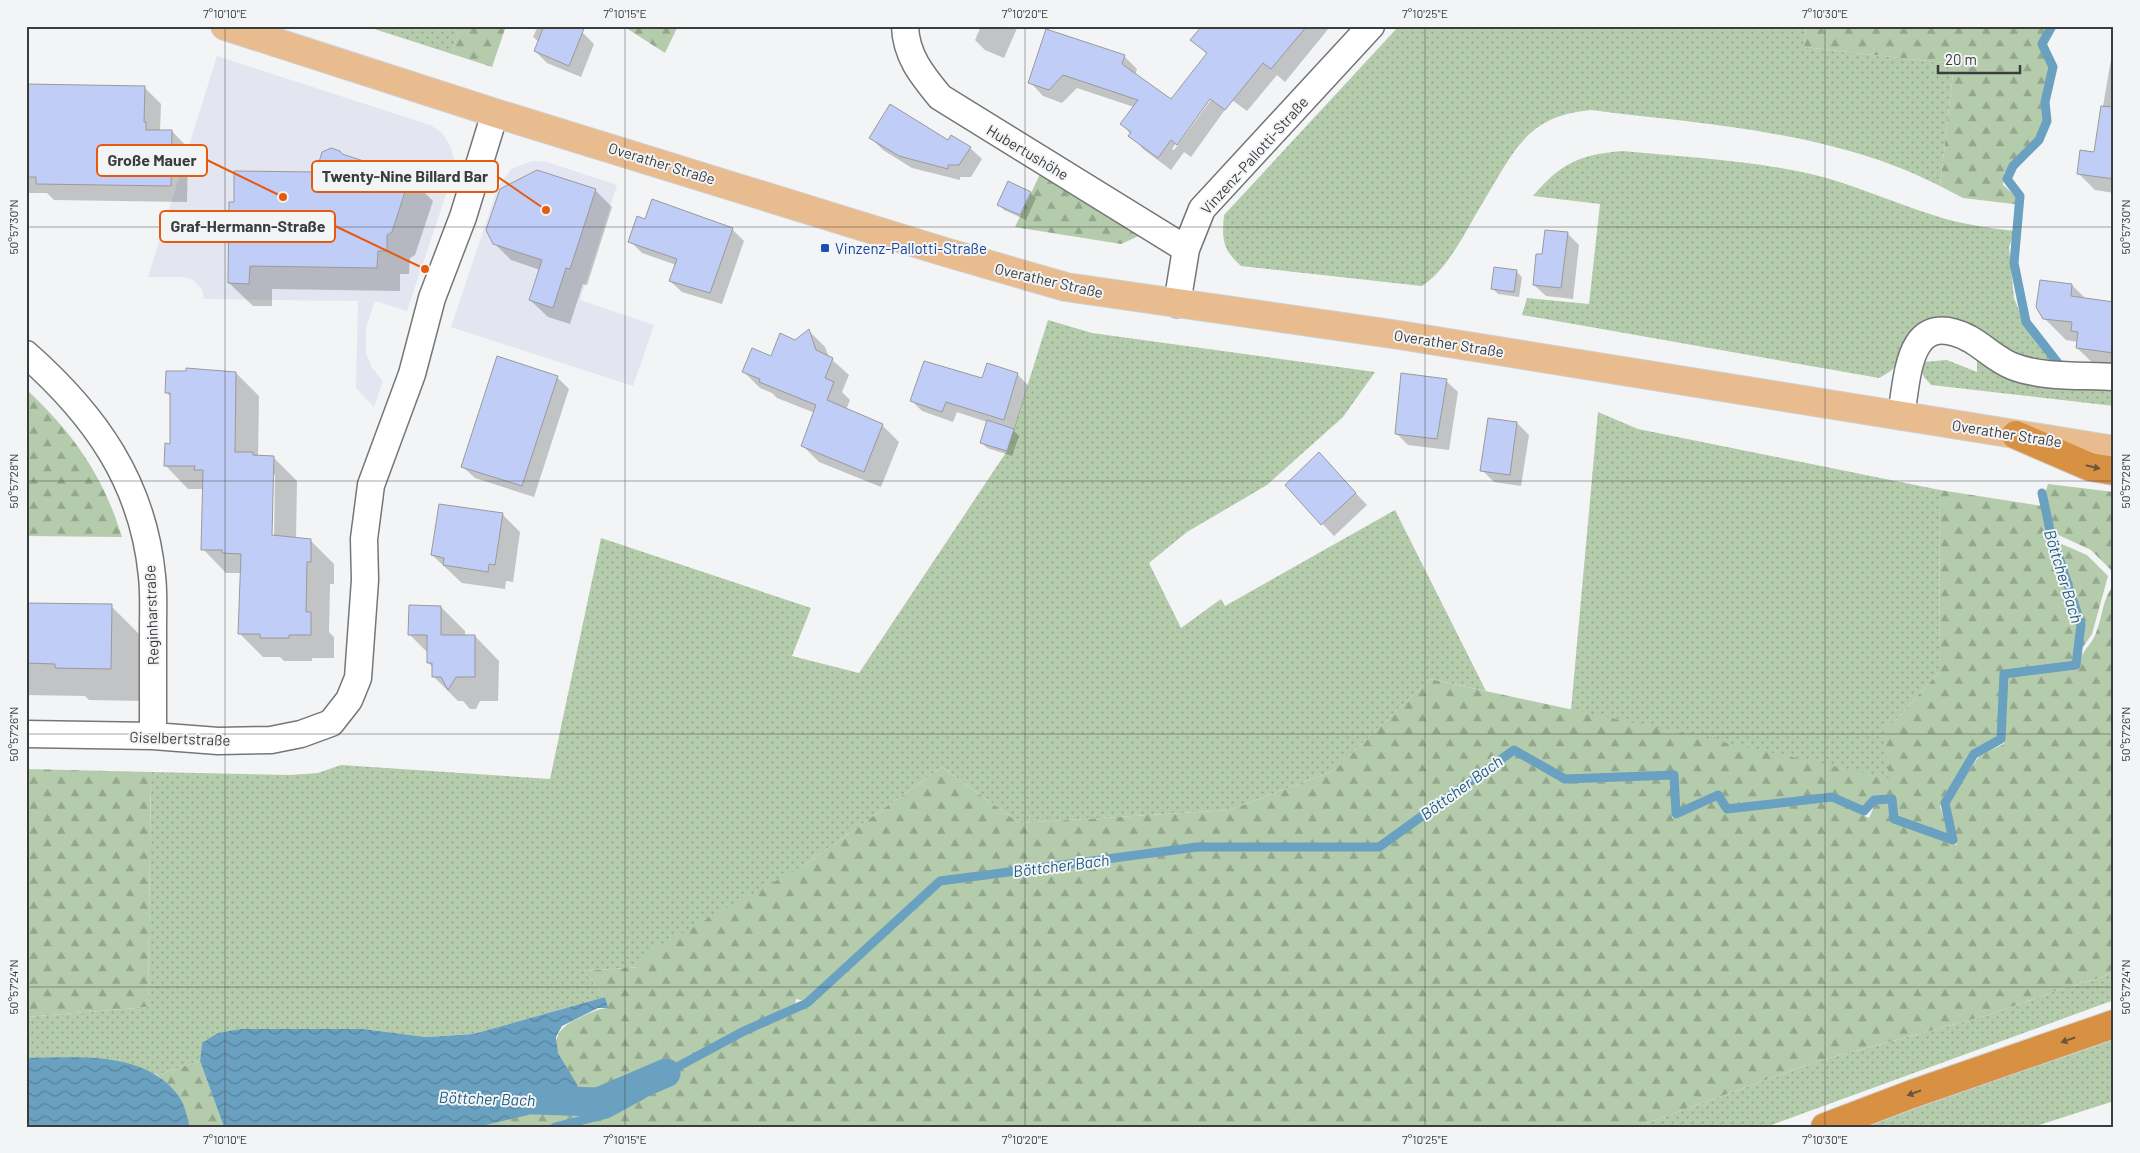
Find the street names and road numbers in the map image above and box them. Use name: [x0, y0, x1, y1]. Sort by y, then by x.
street label: Vinzenz-Pallotti-Straße: [1196, 93, 1312, 217]
street label: Hubertushöhe: [984, 121, 1072, 183]
street label: Overather Straße: [606, 138, 718, 188]
street label: Overather Straße: [993, 259, 1105, 301]
street label: Overather Straße: [1393, 325, 1505, 361]
street label: Overather Straße: [1951, 415, 2063, 451]
street label: Reginharstraße: [140, 565, 162, 665]
street label: Giselbertstraße: [129, 727, 231, 749]

